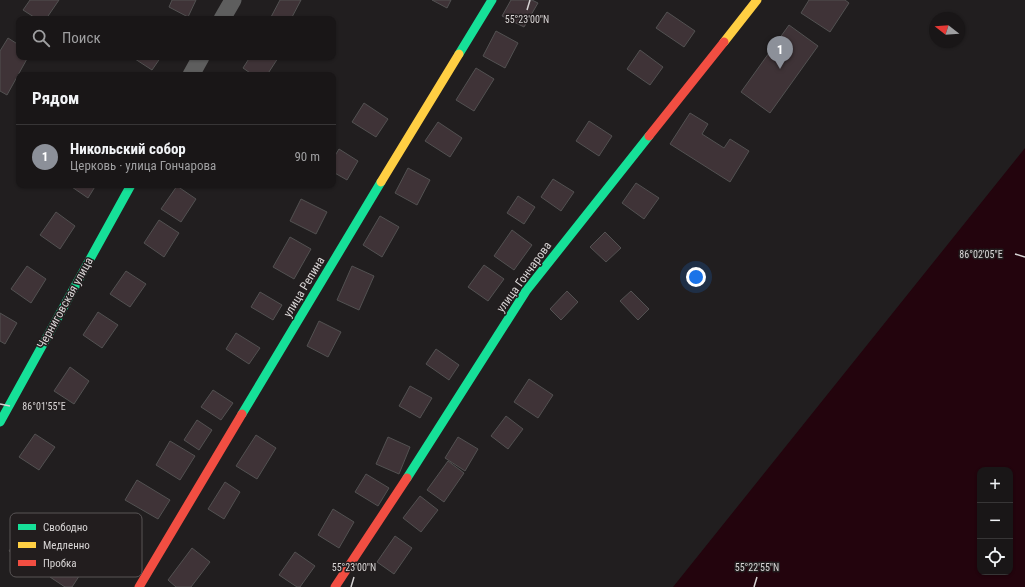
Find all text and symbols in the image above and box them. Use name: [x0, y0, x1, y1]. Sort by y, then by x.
north arrow: [929, 12, 965, 48]
text: 55°23'00"N: [505, 14, 549, 25]
search box: [16, 16, 336, 60]
icon: search: [30, 27, 52, 49]
text: Поиск: [62, 29, 101, 47]
pin: 1: [767, 36, 793, 69]
text: Рядом: [32, 88, 79, 108]
text: Никольский собор: [70, 140, 186, 158]
text: 1: [42, 149, 48, 164]
text: 90 m: [294, 149, 320, 164]
text: Церковь · улица Гончарова: [70, 158, 216, 173]
street label: улица Гончарова: [494, 239, 554, 315]
text: 86°02'05"E: [959, 249, 1003, 260]
street label: улица Репина: [280, 254, 328, 320]
street label: Черниговская улица: [34, 255, 96, 351]
your location: [686, 267, 706, 287]
text: 86°01'55"E: [22, 401, 66, 412]
map controls: [977, 467, 1013, 575]
button: +: [977, 467, 1013, 503]
button: −: [977, 503, 1013, 539]
legend: [10, 513, 142, 577]
text: Свободно: [43, 521, 88, 534]
text: Медленно: [43, 539, 90, 552]
button: locate: [977, 539, 1013, 575]
text: Пробка: [43, 557, 77, 570]
text: 55°23'00"N: [332, 562, 376, 573]
text: 55°22'55"N: [735, 562, 779, 573]

